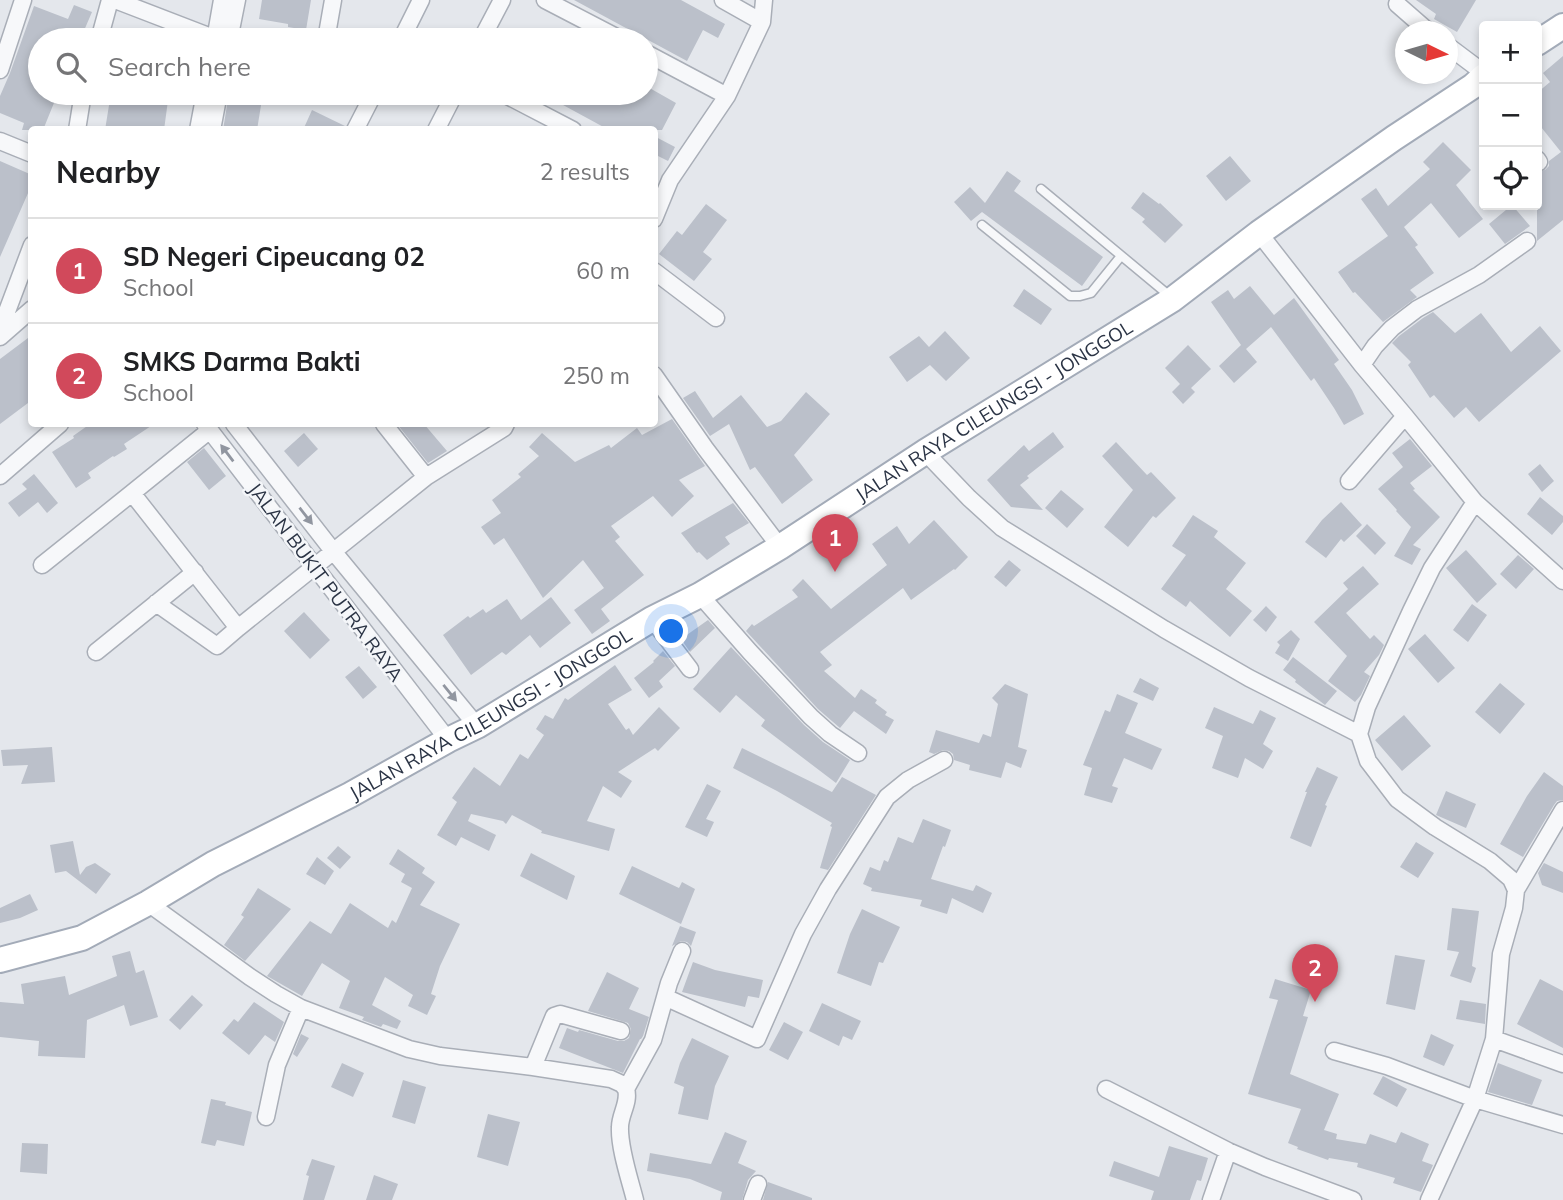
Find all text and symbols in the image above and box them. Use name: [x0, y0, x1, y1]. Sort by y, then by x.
north arrow: [1395, 21, 1458, 84]
map controls: [1479, 21, 1542, 210]
button: +: [1479, 21, 1542, 84]
search box: [28, 28, 658, 105]
icon: search: [52, 48, 90, 86]
text: Search here: [108, 50, 251, 83]
button: −: [1479, 84, 1542, 147]
button: locate: [1479, 147, 1542, 210]
text: Nearby: [56, 153, 160, 191]
text: 2 results: [540, 157, 630, 186]
text: SD Negeri Cipeucang 02: [123, 240, 425, 273]
text: 1: [72, 256, 86, 285]
text: 60 m: [576, 256, 630, 285]
text: School: [123, 273, 194, 302]
street label: JALAN RAYA CILEUNGSI - JONGGOL: [851, 315, 1137, 506]
text: SMKS Darma Bakti: [123, 345, 360, 378]
text: 2: [72, 361, 86, 390]
text: 250 m: [562, 361, 630, 390]
text: School: [123, 378, 194, 407]
one-way arrow: [220, 444, 234, 462]
street label: JALAN BUKIT PUTRA RAYA: [243, 478, 409, 686]
one-way arrow: [299, 507, 314, 525]
pin: 1: [812, 514, 858, 572]
your location: [654, 614, 688, 648]
street label: JALAN RAYA CILEUNGSI - JONGGOL: [345, 622, 636, 805]
one-way arrow: [442, 684, 457, 701]
pin: 2: [1292, 944, 1338, 1002]

